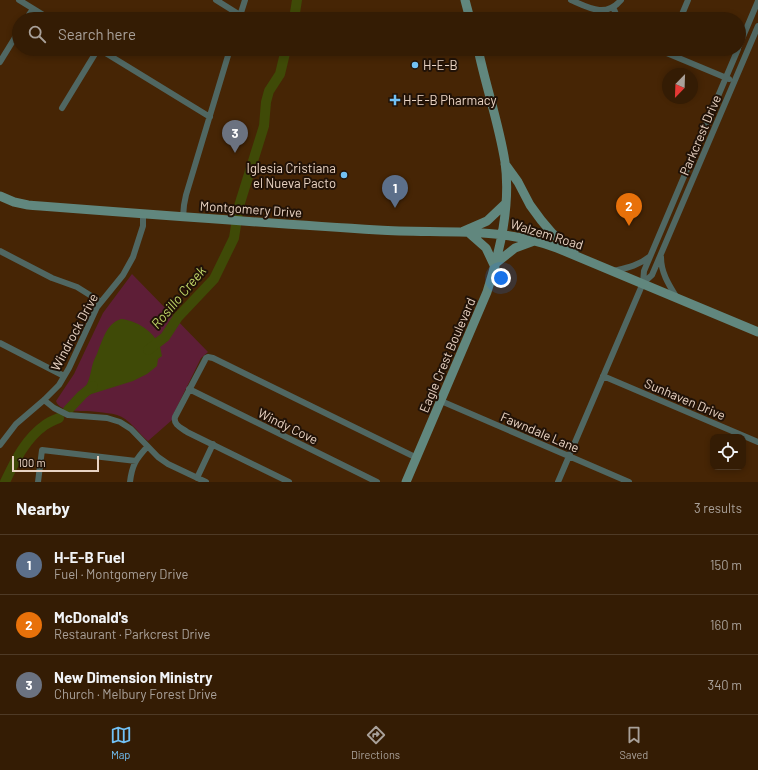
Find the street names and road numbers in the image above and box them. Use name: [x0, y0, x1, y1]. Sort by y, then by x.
street label: Parkcrest Drive: [676, 92, 724, 178]
street label: Montgomery Drive: [199, 197, 303, 221]
street label: Walzem Road: [509, 215, 585, 253]
street label: Windrock Drive: [47, 291, 101, 373]
street label: Eagle Crest Boulevard: [416, 295, 478, 415]
street label: Sunhaven Drive: [642, 375, 728, 423]
street label: Windy Cove: [255, 405, 321, 447]
street label: Fawndale Lane: [498, 408, 582, 456]

